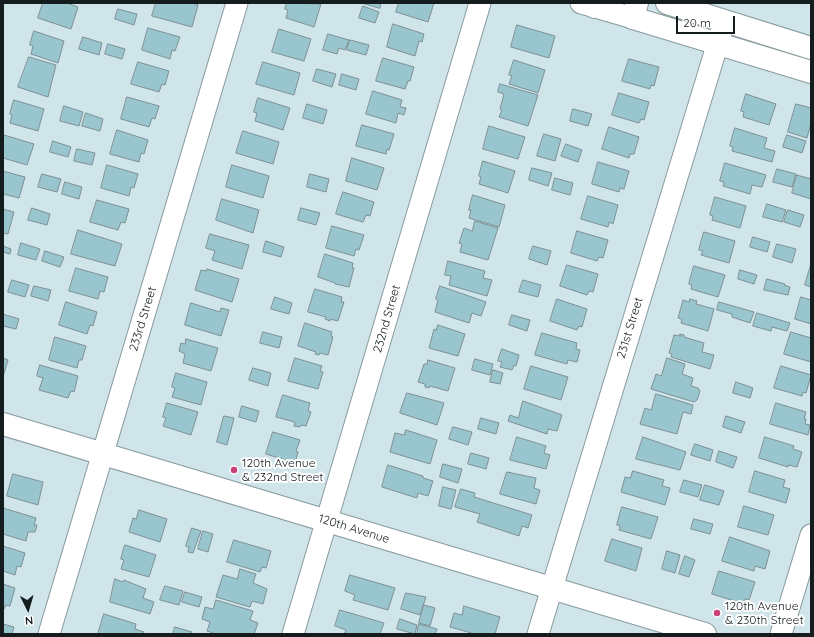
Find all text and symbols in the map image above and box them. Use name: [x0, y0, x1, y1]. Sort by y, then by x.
scale bar: [678, 8, 737, 34]
text: 20 m: [683, 15, 711, 30]
street label: 232nd Street: [370, 283, 404, 355]
street label: 233rd Street: [126, 285, 160, 353]
street label: 231st Street: [614, 296, 646, 360]
place label: 120th Avenue & 232nd Street: [242, 456, 323, 484]
marker: 120th Avenue & 232nd Street: [229, 465, 239, 475]
street label: 120th Avenue: [317, 511, 391, 547]
north arrow: [8, 589, 48, 629]
place label: 120th Avenue & 230th Street: [725, 599, 803, 627]
marker: 120th Avenue & 230th Street: [712, 608, 722, 618]
text: N: [24, 614, 34, 628]

